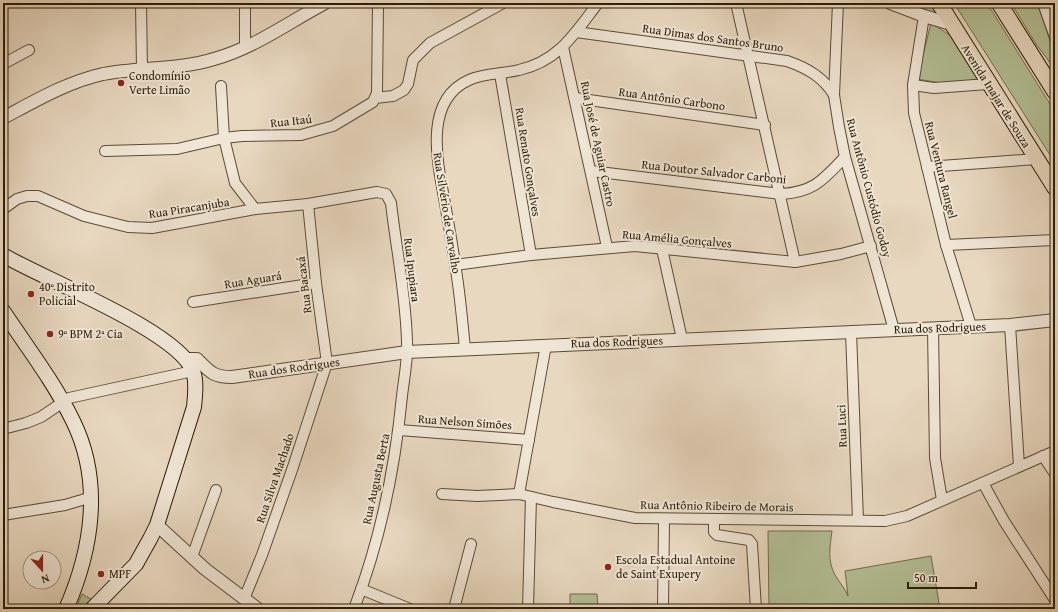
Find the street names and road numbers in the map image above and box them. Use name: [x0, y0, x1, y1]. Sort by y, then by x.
street label: Rua Dimas dos Santos Bruno: [641, 19, 785, 56]
street label: Avenida Inajar de Souza: [958, 41, 1035, 151]
street label: Rua José de Aguiar Castro: [577, 80, 620, 208]
street label: Rua Antônio Carbono: [618, 83, 726, 114]
street label: Rua Renato Gonçalves: [511, 106, 546, 218]
street label: Rua Itaú: [269, 110, 313, 131]
street label: Rua Antônio Custódio Godoy: [843, 116, 896, 259]
street label: Rua Ventura Rangel: [921, 120, 962, 221]
street label: Rua Silvério de Carvalho: [430, 151, 465, 275]
street label: Rua Doutor Salvador Carboni: [641, 155, 788, 188]
street label: Rua Piracanjuba: [147, 193, 231, 222]
street label: Rua Amélia Gonçalves: [622, 225, 733, 252]
street label: Rua Ipupiara: [400, 237, 425, 303]
street label: Rua Bacaxá: [292, 255, 315, 314]
street label: Rua Aguará: [223, 267, 283, 292]
street label: Rua dos Rodrigues: [894, 317, 987, 338]
street label: Rua dos Rodrigues: [571, 331, 664, 352]
street label: Rua dos Rodrigues: [247, 353, 341, 382]
street label: Rua Luci: [832, 404, 851, 448]
street label: Rua Nelson Simões: [417, 410, 513, 433]
street label: Rua Silva Machado: [251, 431, 298, 525]
street label: Rua Augusta Berta: [358, 432, 394, 526]
street label: Rua Antônio Ribeiro de Morais: [640, 496, 794, 515]

